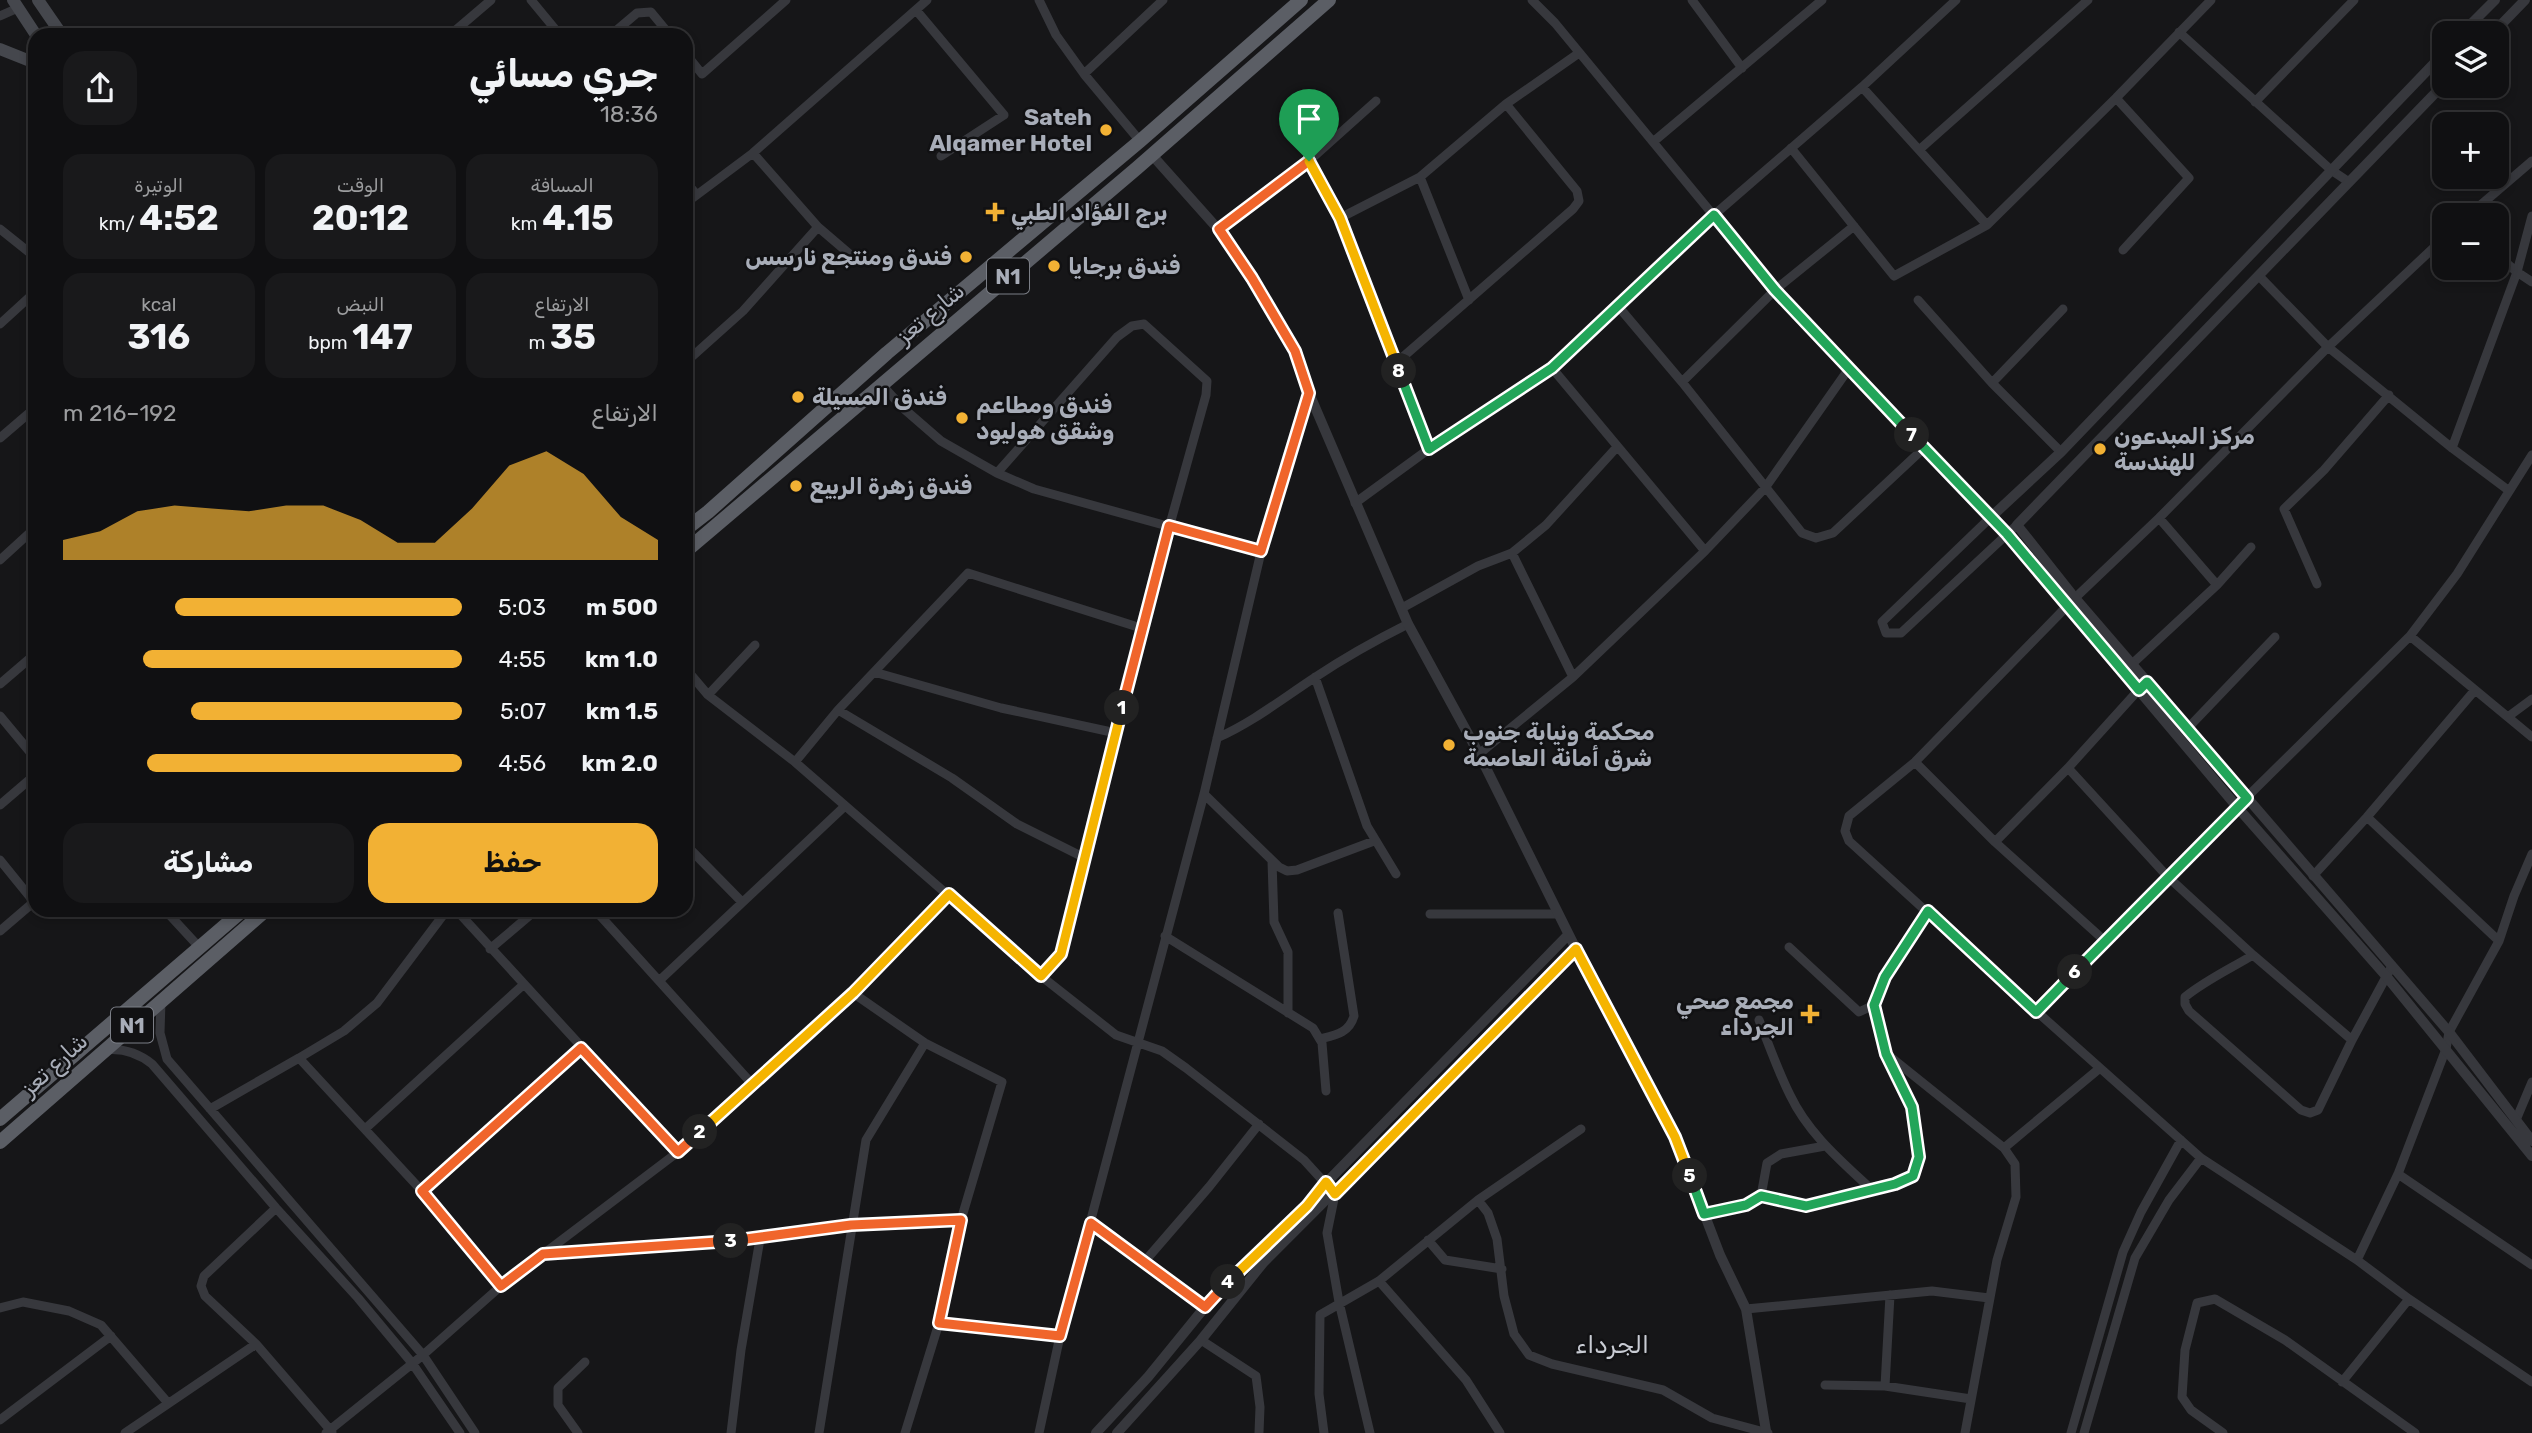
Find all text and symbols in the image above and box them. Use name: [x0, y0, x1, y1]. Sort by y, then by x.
map controls: [2432, 21, 2509, 280]
button: layers: [2432, 21, 2509, 98]
button: share: [63, 51, 137, 125]
text: جري مسائي: [469, 51, 658, 97]
pin: [1279, 89, 1339, 161]
text: 18:36: [600, 100, 658, 128]
icon: arrive: [1290, 100, 1328, 138]
place label: Sateh Alqamer Hotel: [929, 103, 1092, 157]
button: +: [2432, 112, 2509, 189]
marker: Sateh Alqamer Hotel: [1098, 122, 1114, 138]
text: الوتيرة: [134, 174, 183, 197]
text: الوقت: [337, 174, 384, 197]
text: المسافة: [531, 174, 594, 197]
text: 4:52: [139, 197, 219, 239]
text: 20:12: [312, 197, 409, 239]
text: 4.15: [542, 197, 614, 239]
place label: برج الفؤاد الطبي: [1011, 198, 1168, 230]
marker: برج الفؤاد الطبي: [985, 202, 1005, 222]
button: −: [2432, 203, 2509, 280]
text: /km: [99, 212, 139, 235]
text: km: [511, 212, 542, 235]
place label: فندق ومنتجع نارسس: [745, 243, 952, 274]
marker: فندق ومنتجع نارسس: [958, 249, 974, 265]
place label: فندق برجايا: [1068, 252, 1180, 280]
road number: N1: [987, 258, 1029, 294]
marker: فندق برجايا: [1046, 258, 1062, 274]
street label: شارع تعز: [889, 276, 971, 352]
text: kcal: [141, 293, 176, 316]
text: النبض: [337, 293, 384, 316]
text: الارتفاع: [535, 293, 590, 316]
text: 316: [127, 316, 190, 358]
text: 147: [352, 316, 413, 358]
text: 35: [550, 316, 596, 358]
text: bpm: [308, 331, 352, 354]
text: m: [529, 331, 550, 354]
pin: 8: [1382, 354, 1416, 388]
text: 8: [1392, 359, 1405, 382]
place label: فندق المسيلة: [812, 383, 947, 411]
marker: فندق المسيلة: [790, 389, 806, 405]
place label: فندق ومطاعم وشقق هوليود: [976, 391, 1115, 445]
text: 192–216 m: [63, 399, 177, 427]
text: الارتفاع: [592, 399, 658, 427]
marker: فندق ومطاعم وشقق هوليود: [954, 410, 970, 426]
pin: 7: [1895, 418, 1930, 452]
place label: مركز المبدعون للهندسة: [2114, 422, 2255, 476]
text: 7: [1906, 423, 1917, 446]
marker: مركز المبدعون للهندسة: [2092, 441, 2108, 457]
place label: فندق زهرة الربيع: [810, 472, 972, 503]
marker: فندق زهرة الربيع: [788, 478, 804, 494]
text: 5:03: [498, 593, 546, 621]
text: 500 m: [586, 593, 658, 621]
text: 4:55: [499, 645, 546, 673]
text: 1.0 km: [585, 645, 658, 673]
pin: 1: [1104, 690, 1140, 726]
text: 1: [1117, 696, 1126, 719]
text: 5:07: [500, 697, 546, 725]
text: 1.5 km: [586, 697, 658, 725]
place label: محكمة ونيابة جنوب شرق أمانة العاصمة: [1463, 718, 1655, 772]
marker: محكمة ونيابة جنوب شرق أمانة العاصمة: [1441, 737, 1457, 753]
text: 4:56: [498, 749, 546, 777]
text: 2.0 km: [582, 749, 658, 777]
button: مشاركة: [63, 823, 354, 903]
button: حفظ: [368, 823, 658, 903]
pin: 6: [2058, 954, 2092, 990]
text: 6: [2068, 960, 2081, 983]
place label: مجمع صحي الجرداء: [1676, 987, 1794, 1041]
marker: مجمع صحي الجرداء: [1800, 1004, 1820, 1024]
road number: N1: [111, 1007, 153, 1042]
street label: شارع تعز: [13, 1027, 95, 1104]
pin: 2: [682, 1114, 718, 1150]
text: 2: [693, 1120, 706, 1143]
pin: 5: [1672, 1158, 1708, 1194]
text: 5: [1683, 1164, 1696, 1187]
pin: 3: [714, 1224, 748, 1258]
text: 3: [724, 1229, 737, 1252]
pin: 4: [1210, 1264, 1246, 1300]
text: 4: [1221, 1270, 1234, 1293]
district label: الجرداء: [1575, 1331, 1649, 1359]

